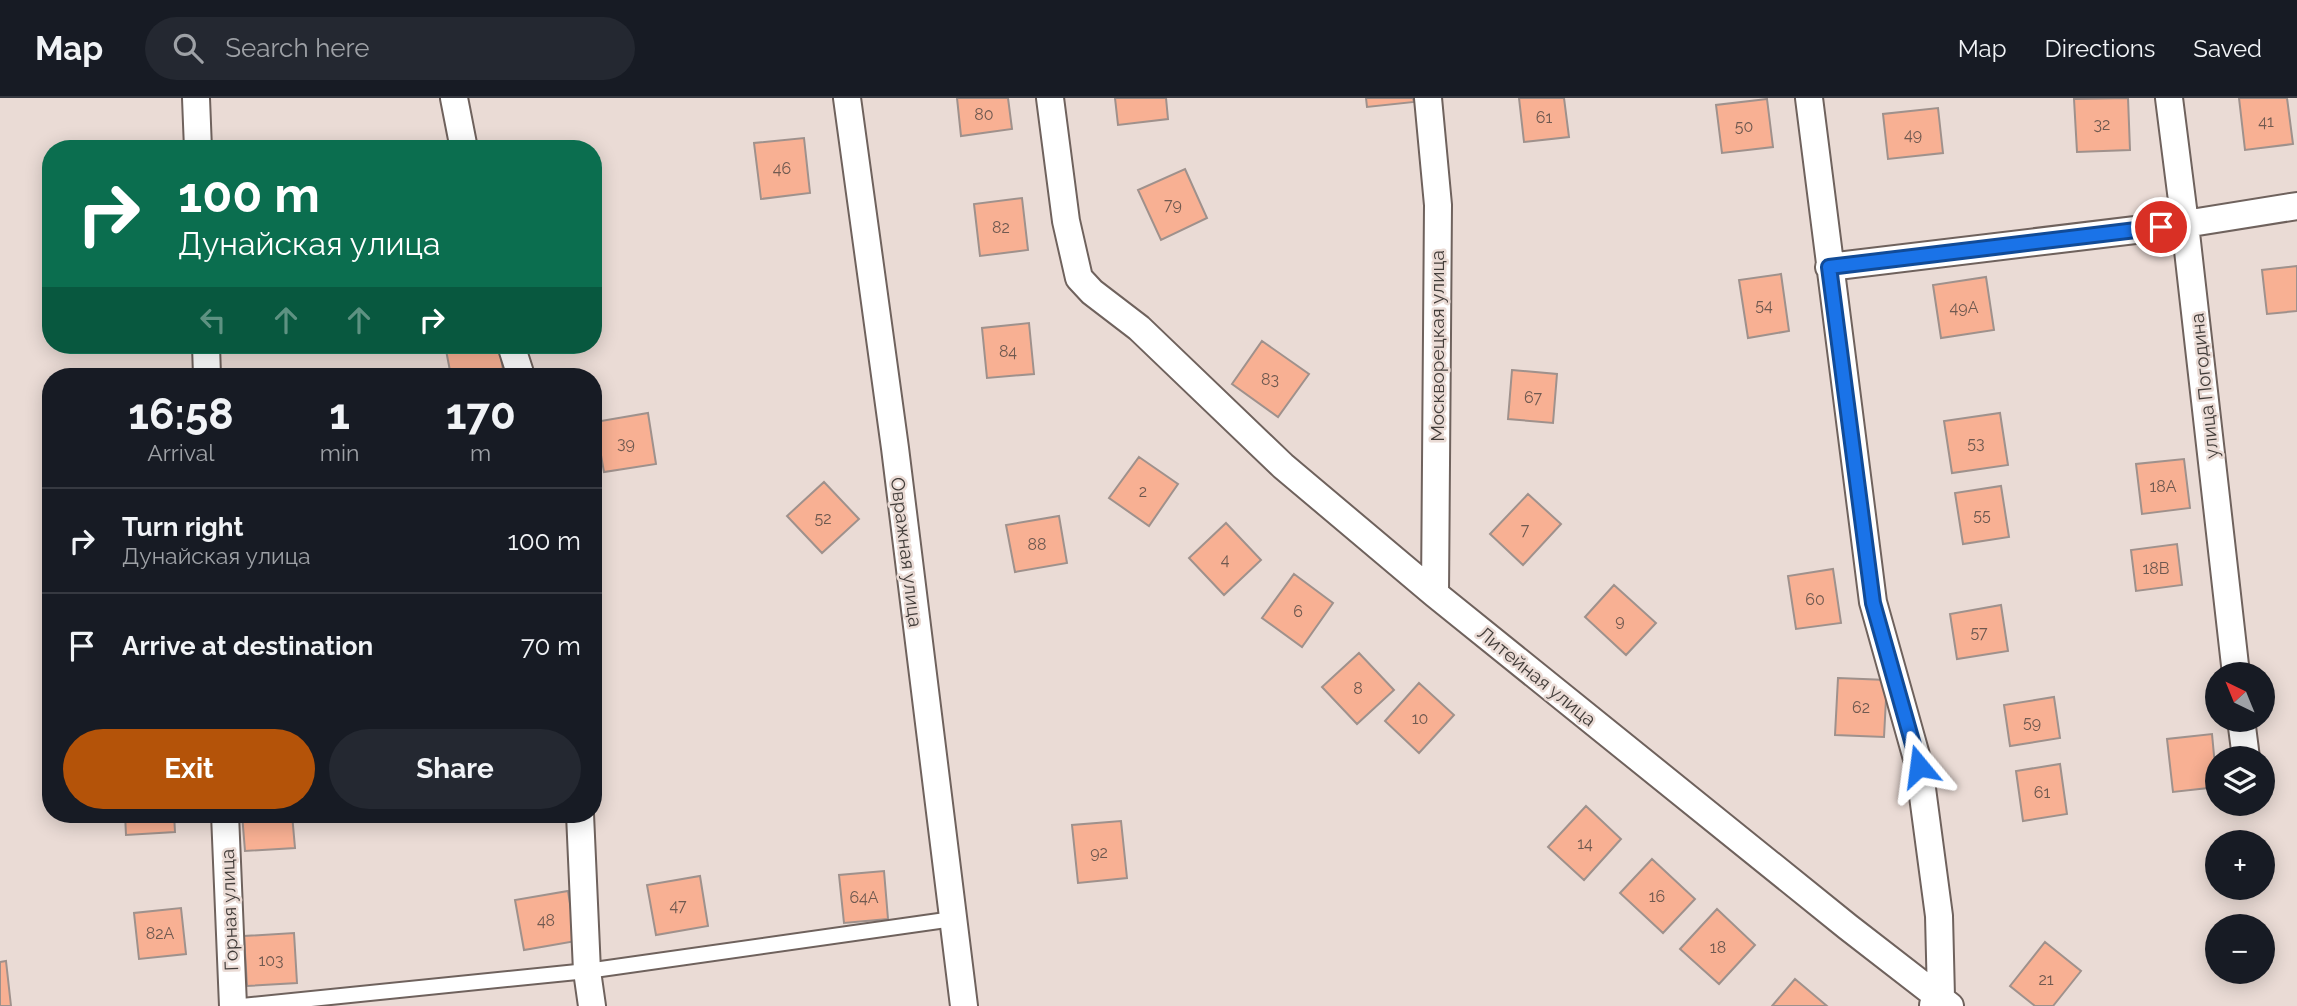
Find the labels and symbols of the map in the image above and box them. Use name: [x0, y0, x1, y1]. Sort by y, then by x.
house number: 80: [974, 105, 994, 124]
house number: 61: [1536, 108, 1552, 127]
house number: 41: [2258, 112, 2274, 131]
house number: 32: [2094, 115, 2110, 134]
house number: 50: [1735, 117, 1753, 136]
house number: 49: [1904, 125, 1922, 144]
house number: 46: [773, 159, 791, 178]
house number: 79: [1164, 195, 1182, 214]
pin: [2131, 197, 2191, 257]
house number: 82: [992, 218, 1010, 237]
street label: Москворецкая улица: [1426, 250, 1448, 442]
house number: 54: [1755, 296, 1773, 315]
house number: 49А: [1950, 298, 1979, 317]
street label: улица Погодина: [2185, 312, 2223, 460]
house number: 84: [999, 342, 1017, 361]
house number: 83: [1261, 370, 1279, 389]
house number: 67: [1524, 388, 1543, 407]
house number: 39: [617, 434, 635, 453]
house number: 53: [1967, 434, 1985, 453]
street label: Овражная улица: [887, 476, 927, 628]
house number: 18А: [2150, 477, 2177, 496]
house number: 2: [1139, 482, 1147, 501]
house number: 55: [1973, 506, 1991, 525]
house number: 52: [814, 509, 832, 528]
house number: 7: [1521, 520, 1530, 539]
house number: 88: [1028, 535, 1046, 554]
house number: 4: [1221, 550, 1230, 569]
house number: 18В: [2143, 559, 2170, 578]
house number: 60: [1805, 590, 1825, 609]
house number: 6: [1293, 602, 1303, 621]
house number: 9: [1615, 611, 1625, 630]
street label: Литейная улица: [1473, 622, 1601, 730]
house number: 57: [1970, 623, 1988, 642]
north arrow: [2205, 662, 2275, 732]
house number: 8: [1353, 679, 1363, 698]
house number: 62: [1852, 698, 1870, 717]
house number: 10: [1412, 709, 1428, 728]
house number: 59: [2023, 713, 2041, 732]
position arrow: [1882, 729, 1956, 803]
house number: 61: [2034, 783, 2050, 802]
house number: 14: [1577, 834, 1593, 853]
house number: 92: [1090, 843, 1108, 862]
street label: Горная улица: [216, 849, 242, 971]
house number: 16: [1649, 887, 1665, 906]
house number: 64А: [849, 888, 879, 907]
house number: 47: [669, 896, 687, 915]
house number: 48: [537, 911, 555, 930]
house number: 82А: [146, 924, 175, 943]
house number: 18: [1710, 938, 1726, 957]
house number: 103: [258, 951, 284, 970]
house number: 21: [2038, 970, 2054, 989]

